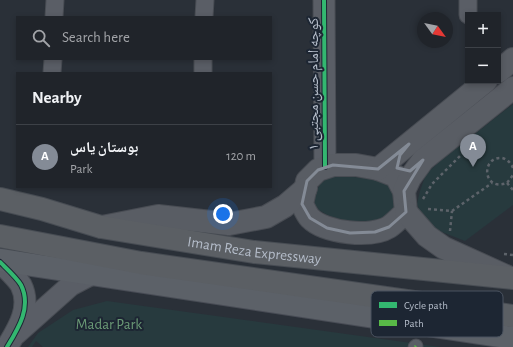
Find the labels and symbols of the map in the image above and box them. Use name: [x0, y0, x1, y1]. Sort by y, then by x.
north arrow: [417, 12, 453, 48]
street label: کوچه امام حسن مجتبی ۱: [306, 18, 323, 150]
pin: A: [460, 134, 486, 167]
your location: [213, 204, 233, 224]
street label: Imam Reza Expressway: [186, 234, 322, 267]
legend: [371, 291, 503, 337]
text: Cycle path: [404, 300, 448, 311]
park label: Madar Park: [76, 317, 142, 332]
text: Path: [404, 318, 424, 329]

